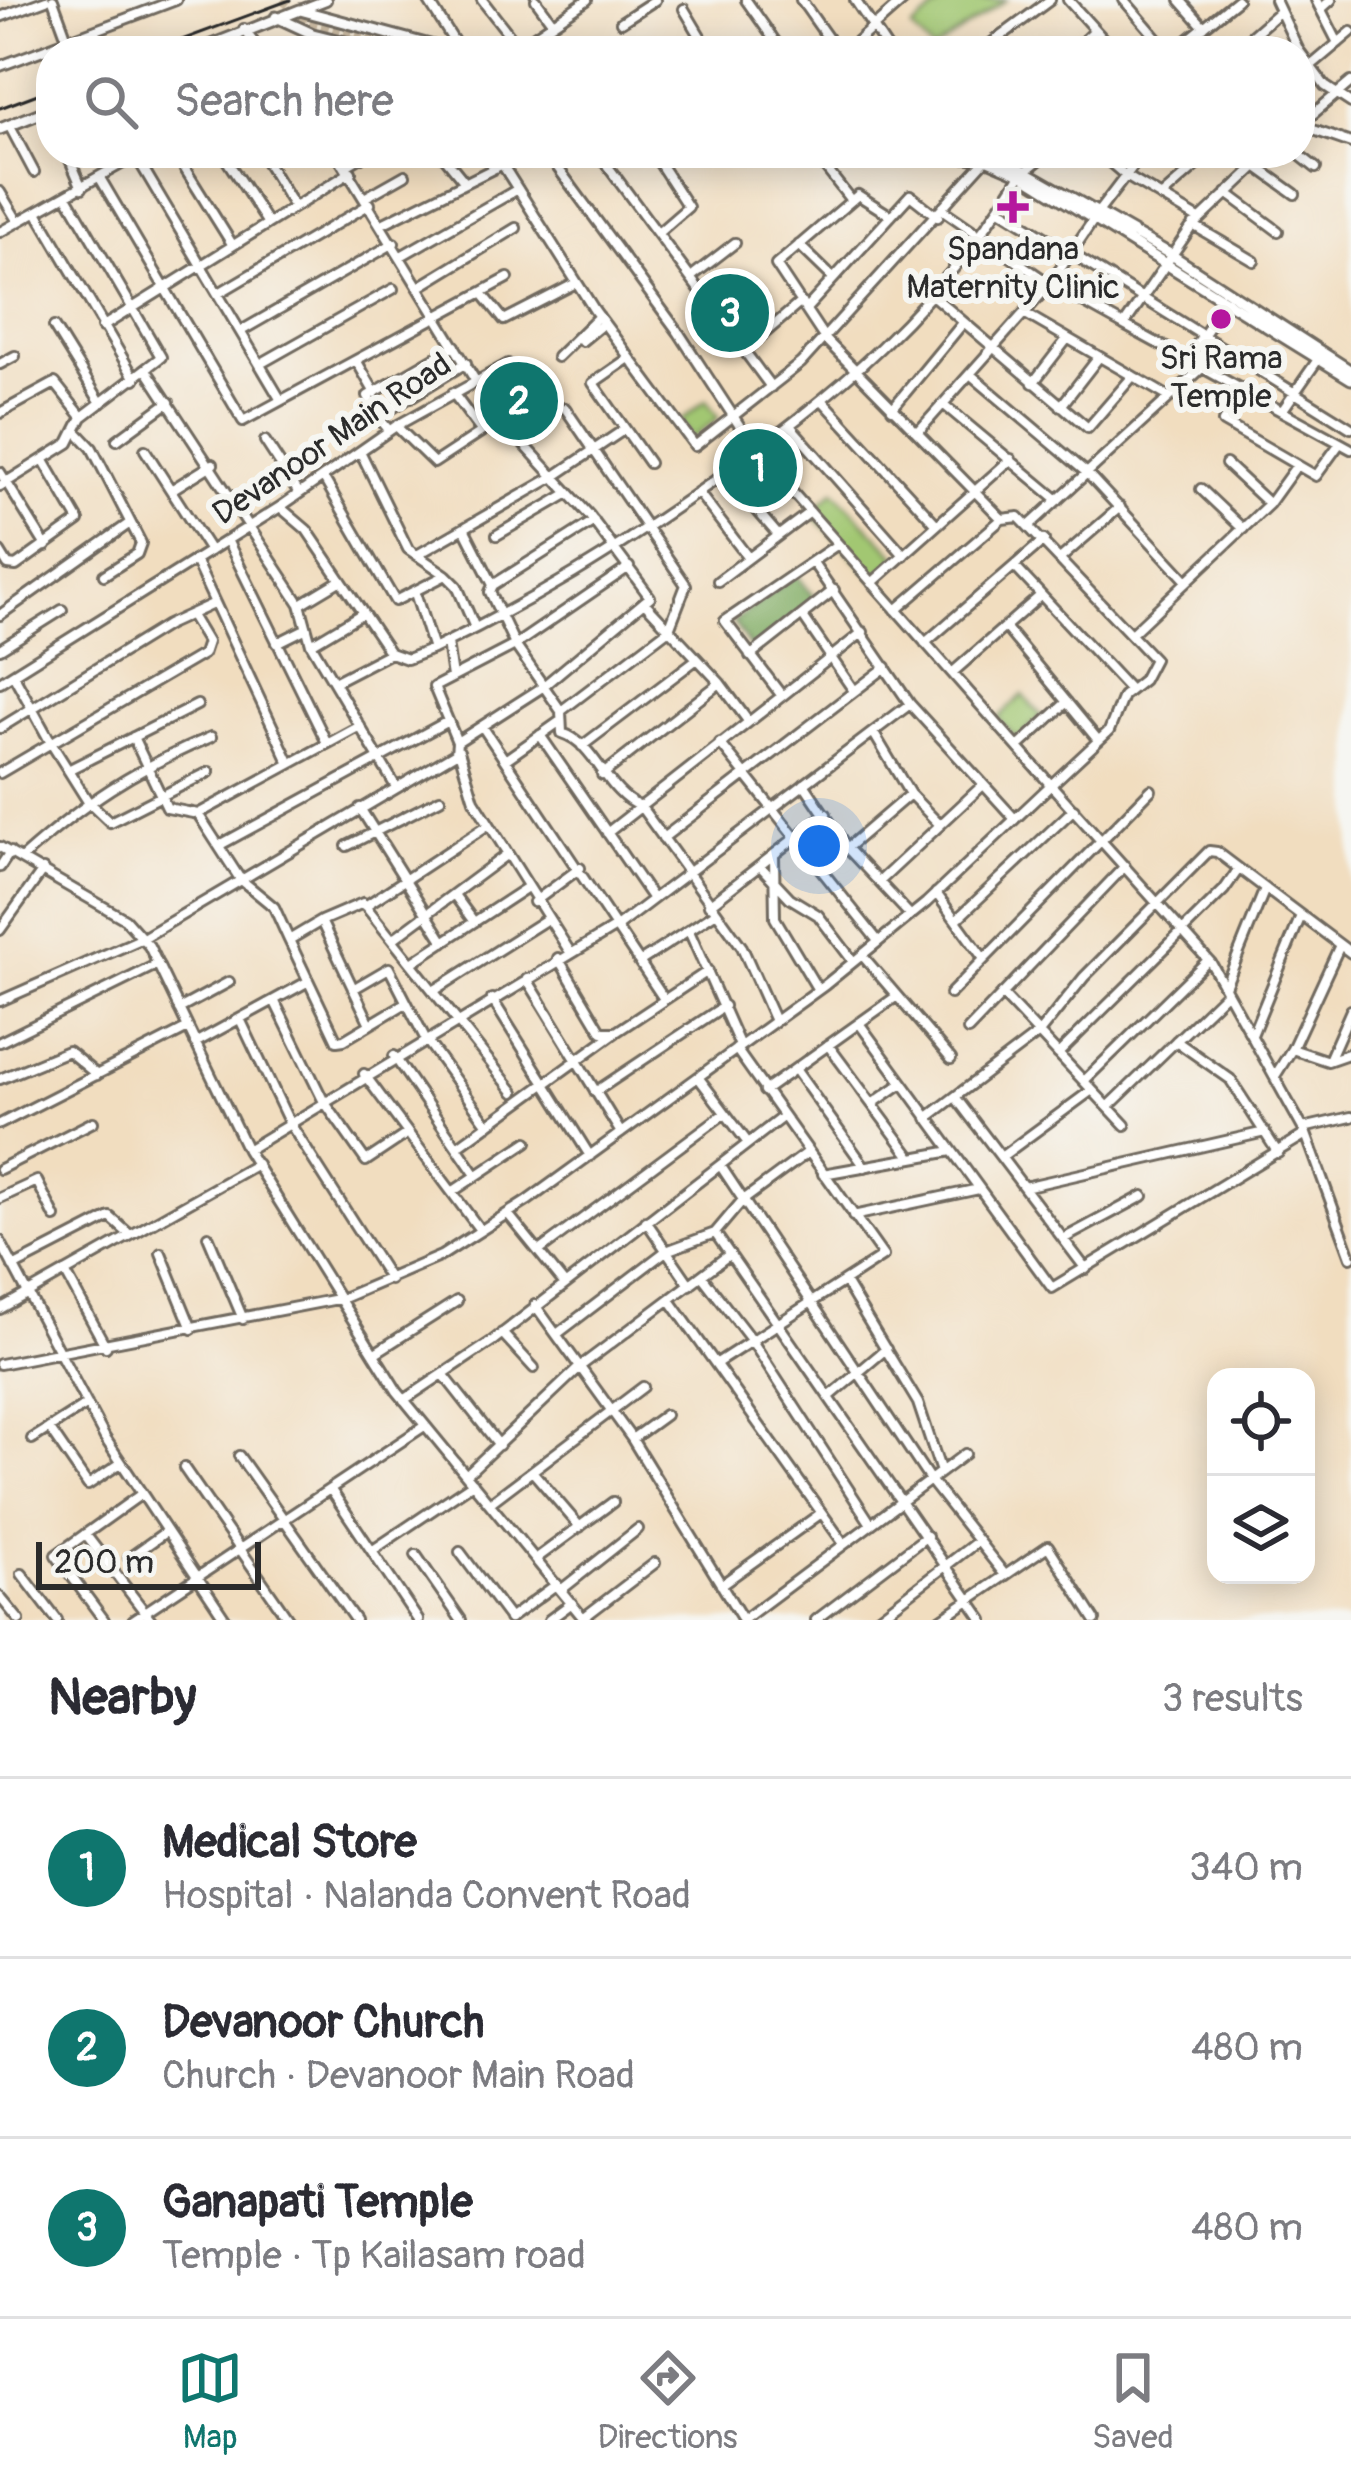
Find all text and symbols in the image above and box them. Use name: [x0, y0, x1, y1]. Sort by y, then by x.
search box: [36, 36, 1315, 168]
icon: search: [78, 69, 144, 135]
text: Search here: [174, 74, 394, 130]
marker: Spandana Maternity Clinic: [997, 191, 1029, 223]
place label: Spandana Maternity Clinic: [906, 229, 1120, 308]
pin: 3: [691, 268, 769, 358]
marker: Sri Rama Temple: [1208, 306, 1234, 332]
place label: Sri Rama Temple: [1159, 338, 1283, 417]
street label: Devanoor Main Road: [205, 344, 459, 534]
pin: 2: [480, 356, 558, 446]
pin: 1: [719, 423, 797, 513]
your location: [789, 816, 849, 876]
map controls: [1207, 1368, 1315, 1584]
button: locate: [1207, 1368, 1315, 1476]
button: layers: [1207, 1476, 1315, 1584]
scale bar: [36, 1536, 261, 1589]
text: 200 m: [54, 1542, 154, 1583]
text: Nearby: [48, 1666, 196, 1730]
text: 3 results: [1162, 1674, 1303, 1723]
text: Medical Store: [162, 1815, 417, 1871]
text: 1: [79, 1843, 95, 1892]
text: 340 m: [1189, 1843, 1303, 1892]
text: Hospital · Nalanda Convent Road: [162, 1871, 691, 1920]
text: Devanoor Church: [162, 1995, 484, 2051]
text: 2: [76, 2023, 98, 2072]
text: 480 m: [1191, 2023, 1303, 2072]
text: Church · Devanoor Main Road: [162, 2051, 635, 2100]
text: Ganapati Temple: [162, 2175, 473, 2231]
text: 3: [76, 2203, 98, 2252]
text: 480 m: [1191, 2203, 1303, 2252]
text: Temple · Tp Kailasam road: [162, 2231, 586, 2280]
tab: Map: [177, 2345, 243, 2458]
tab: Directions: [598, 2345, 738, 2458]
tab: Saved: [1092, 2345, 1174, 2458]

